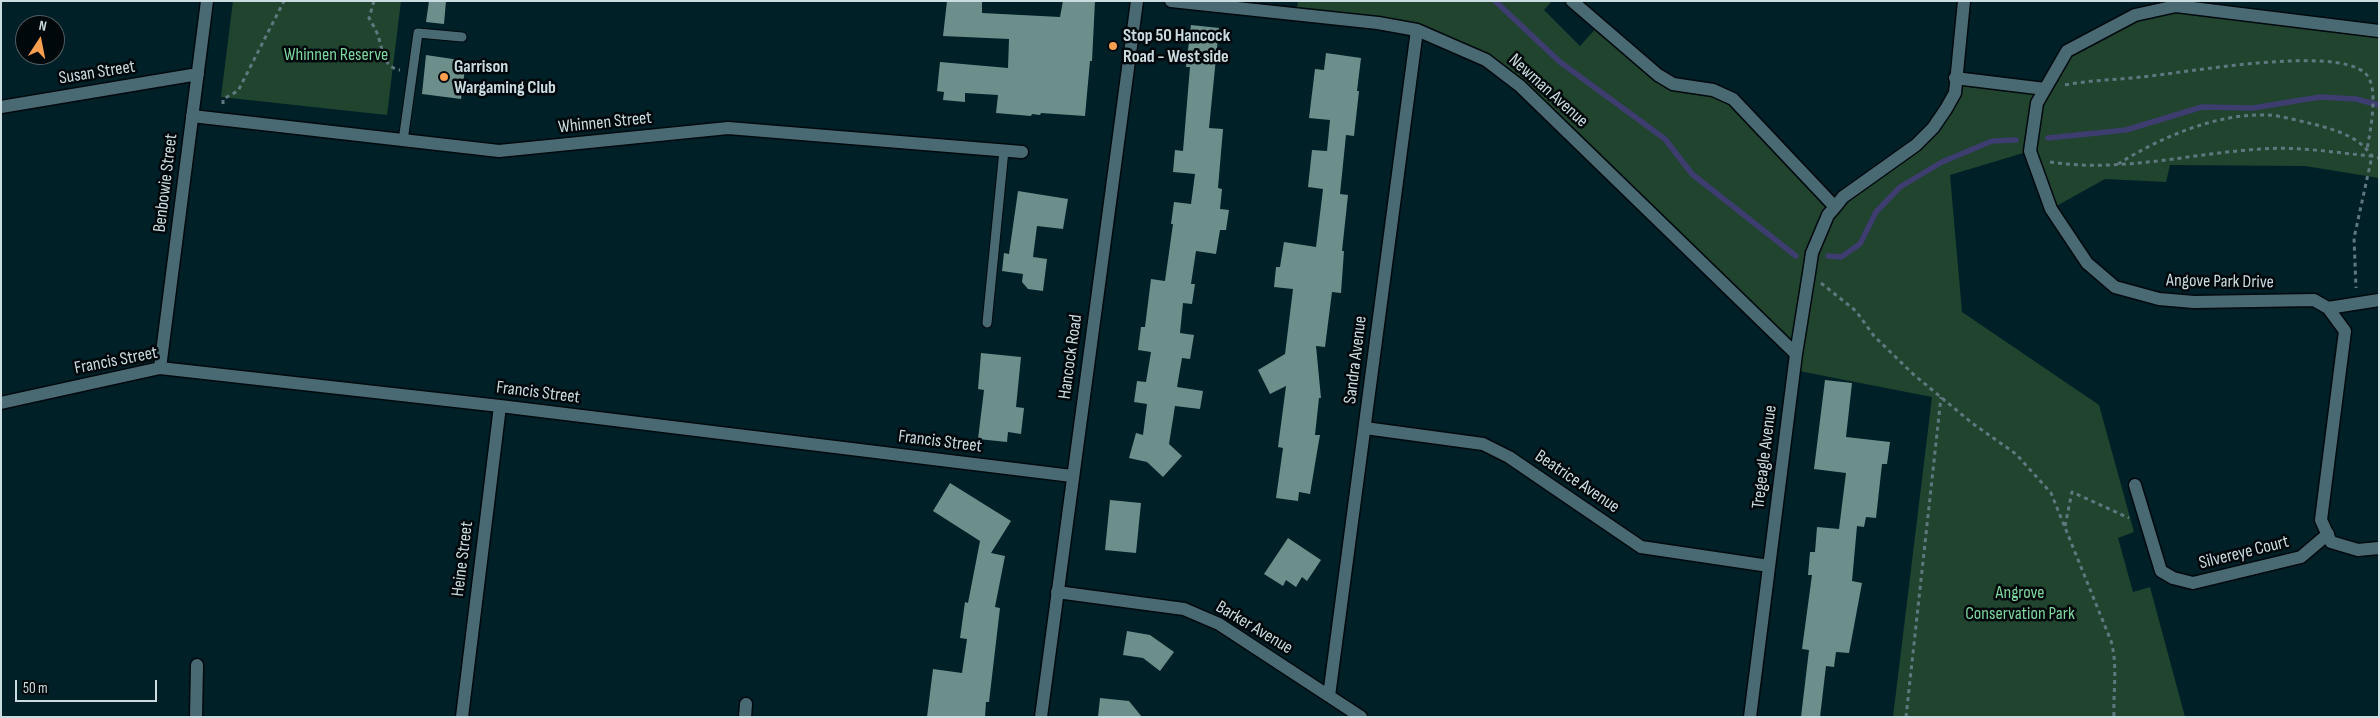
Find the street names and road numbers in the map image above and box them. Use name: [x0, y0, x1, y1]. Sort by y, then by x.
street label: Newman Avenue: [1504, 50, 1592, 132]
street label: Susan Street: [57, 56, 137, 90]
street label: Whinnen Street: [557, 107, 653, 139]
street label: Benbowie Street: [149, 132, 183, 234]
street label: Angove Park Drive: [2166, 270, 2274, 294]
street label: Hancock Road: [1054, 313, 1088, 401]
street label: Sandra Avenue: [1340, 315, 1372, 405]
street label: Francis Street: [73, 342, 159, 380]
street label: Francis Street: [495, 377, 581, 409]
street label: Tregeagle Avenue: [1748, 404, 1782, 510]
street label: Francis Street: [897, 426, 983, 458]
street label: Beatrice Avenue: [1531, 446, 1623, 518]
street label: Heine Street: [448, 520, 478, 598]
street label: Silvereye Court: [2197, 531, 2291, 575]
street label: Barker Avenue: [1212, 597, 1296, 659]

